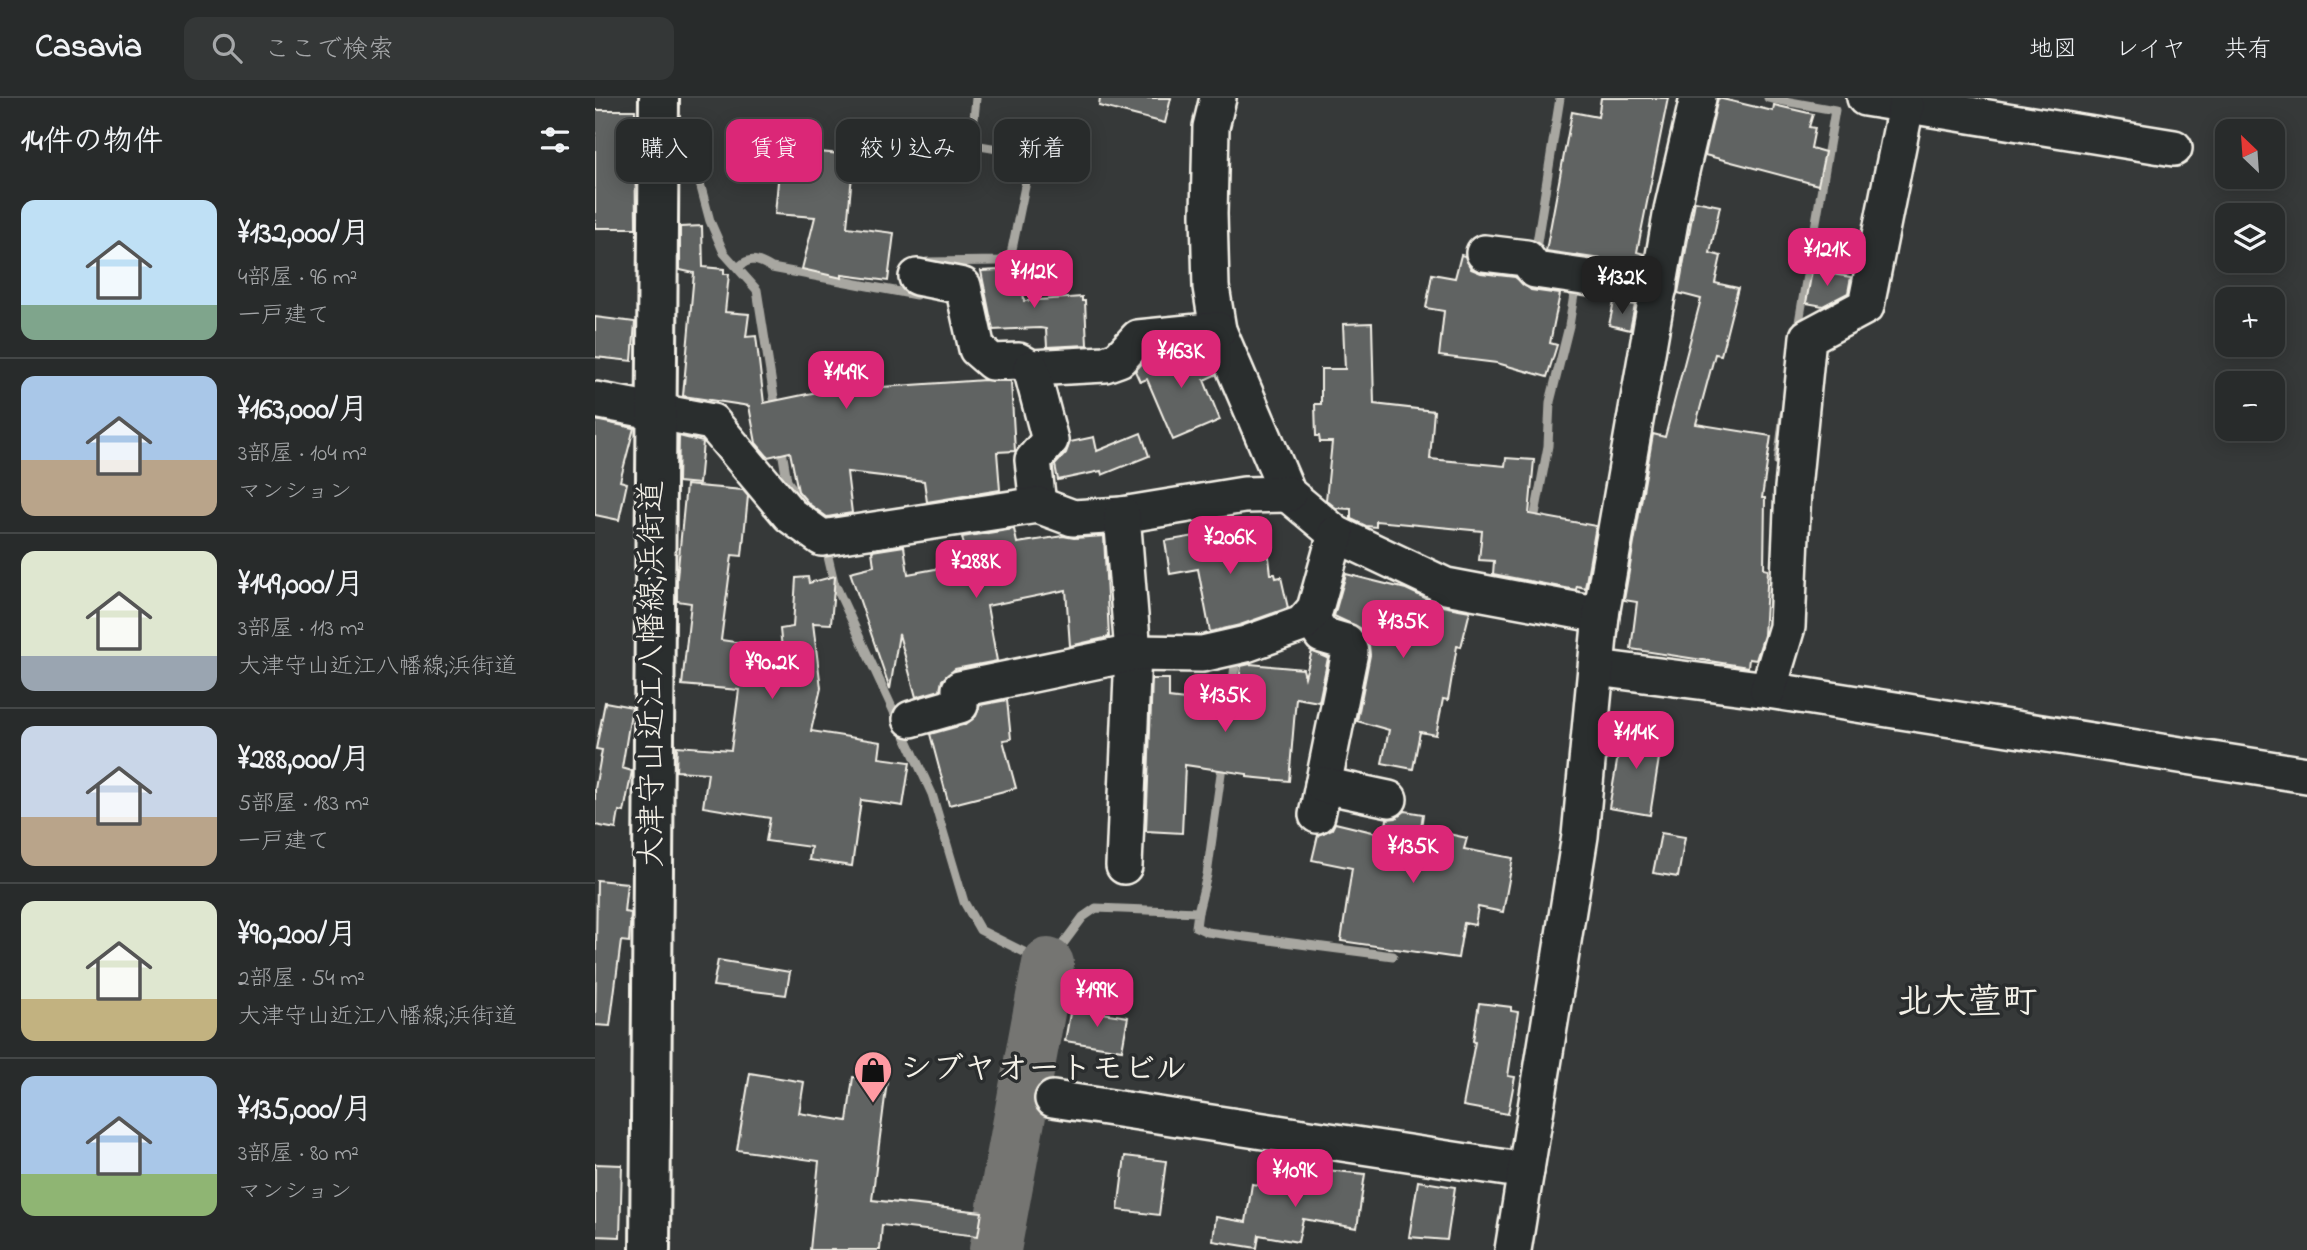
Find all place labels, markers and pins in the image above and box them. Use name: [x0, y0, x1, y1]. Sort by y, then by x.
pin: ¥121K: [1778, 228, 1876, 288]
pin: ¥112K: [985, 250, 1083, 310]
pin: ¥132K: [1573, 256, 1671, 316]
pin: ¥163K: [1132, 330, 1230, 390]
pin: ¥149K: [797, 352, 895, 411]
pin: ¥206K: [1181, 517, 1279, 576]
pin: ¥288K: [927, 540, 1025, 600]
pin: ¥135K: [1354, 601, 1452, 660]
pin: ¥90.2K: [715, 642, 829, 701]
pin: ¥135K: [1176, 674, 1274, 734]
pin: ¥114K: [1587, 712, 1685, 771]
pin: ¥135K: [1364, 826, 1462, 885]
pin: ¥199K: [1048, 970, 1146, 1029]
place label: シブヤオートモビル: [900, 1047, 1187, 1094]
shop icon: シブヤオートモビル: [852, 1049, 894, 1104]
pin: ¥109K: [1246, 1150, 1344, 1209]

